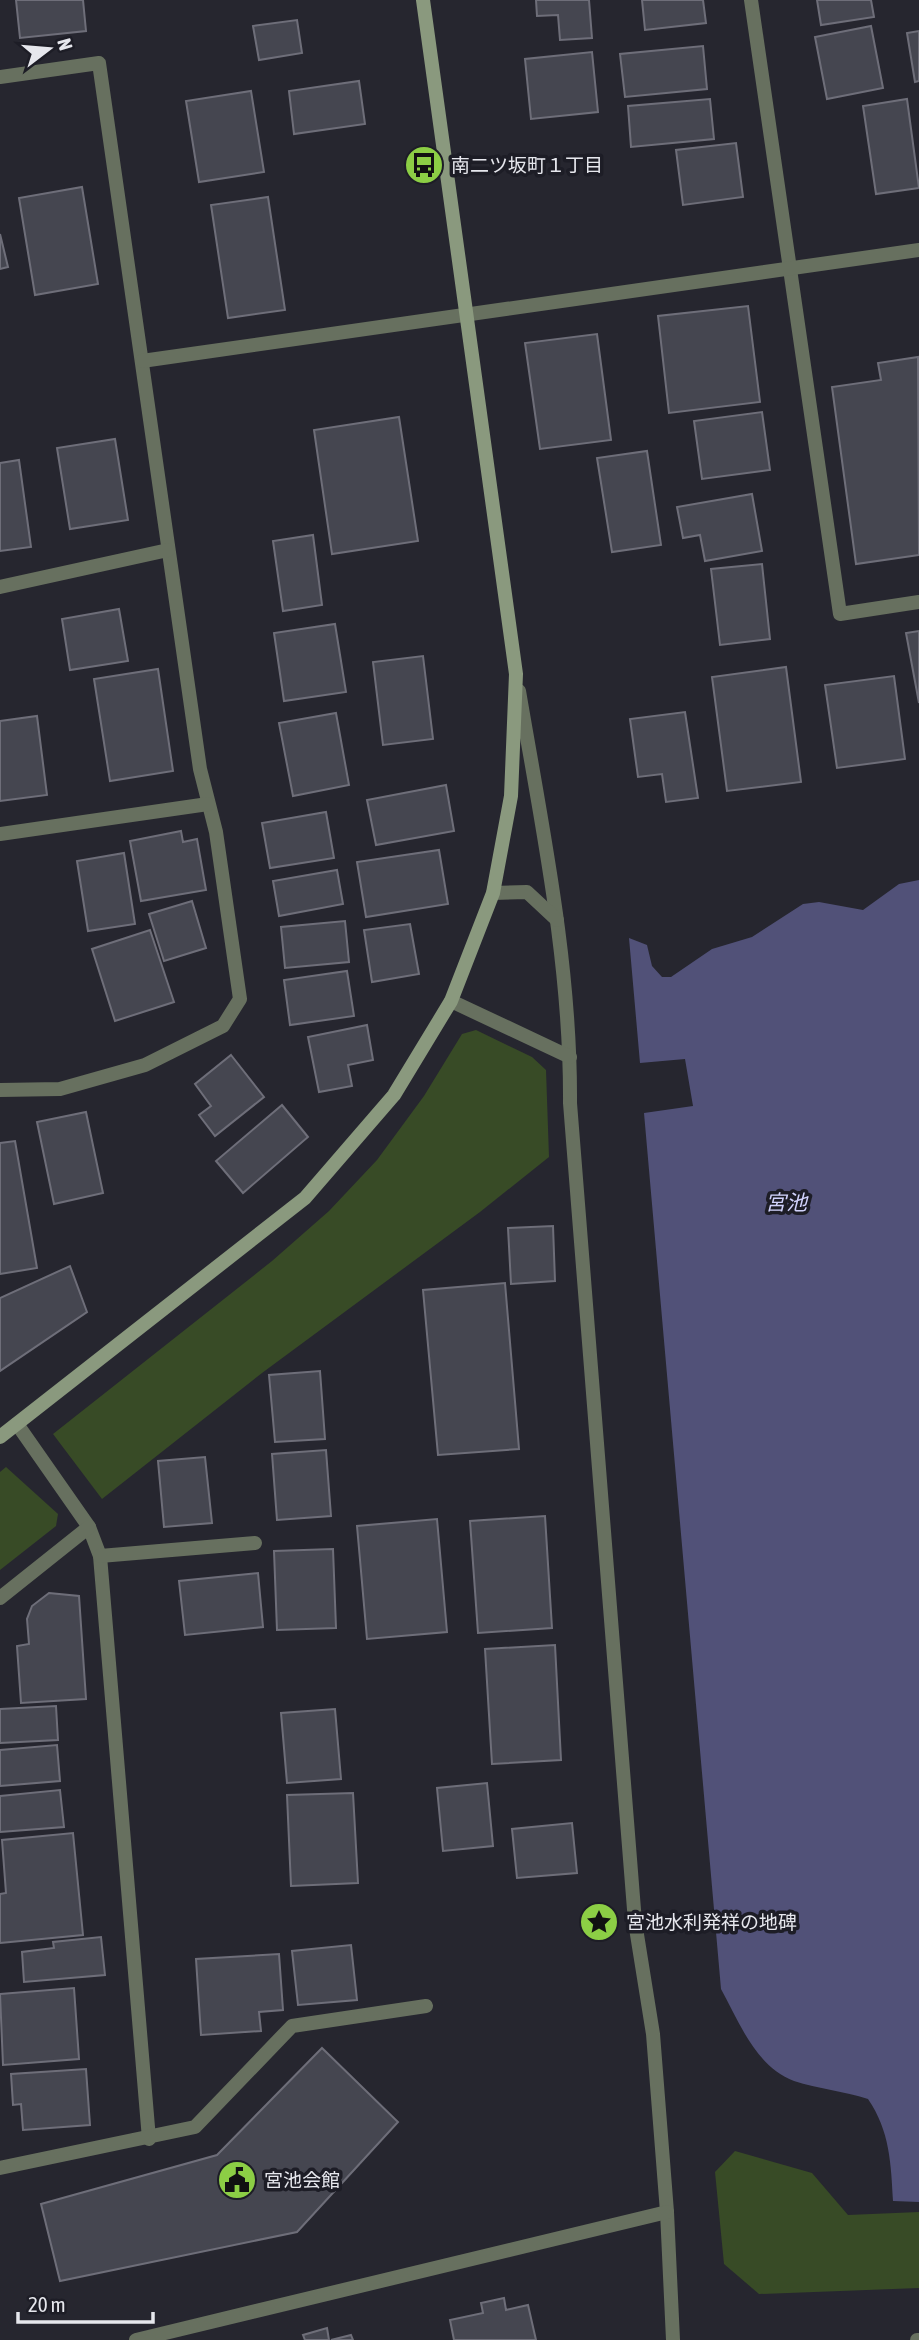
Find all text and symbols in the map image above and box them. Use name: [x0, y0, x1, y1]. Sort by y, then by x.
north arrow: [14, 14, 84, 84]
text: N: [53, 36, 77, 53]
bus stop icon: 南二ツ坂町１丁目: [403, 144, 445, 186]
place label: 南二ツ坂町１丁目: [451, 154, 603, 176]
water label: 宮池: [765, 1190, 809, 1214]
place icon: 宮池水利発祥の地碑: [578, 1901, 620, 1943]
place label: 宮池水利発祥の地碑: [626, 1911, 797, 1933]
public building icon: 宮池会館: [216, 2159, 258, 2201]
place label: 宮池会館: [264, 2169, 340, 2191]
scale bar: [18, 2280, 152, 2324]
text: 20 m: [28, 2292, 66, 2316]

